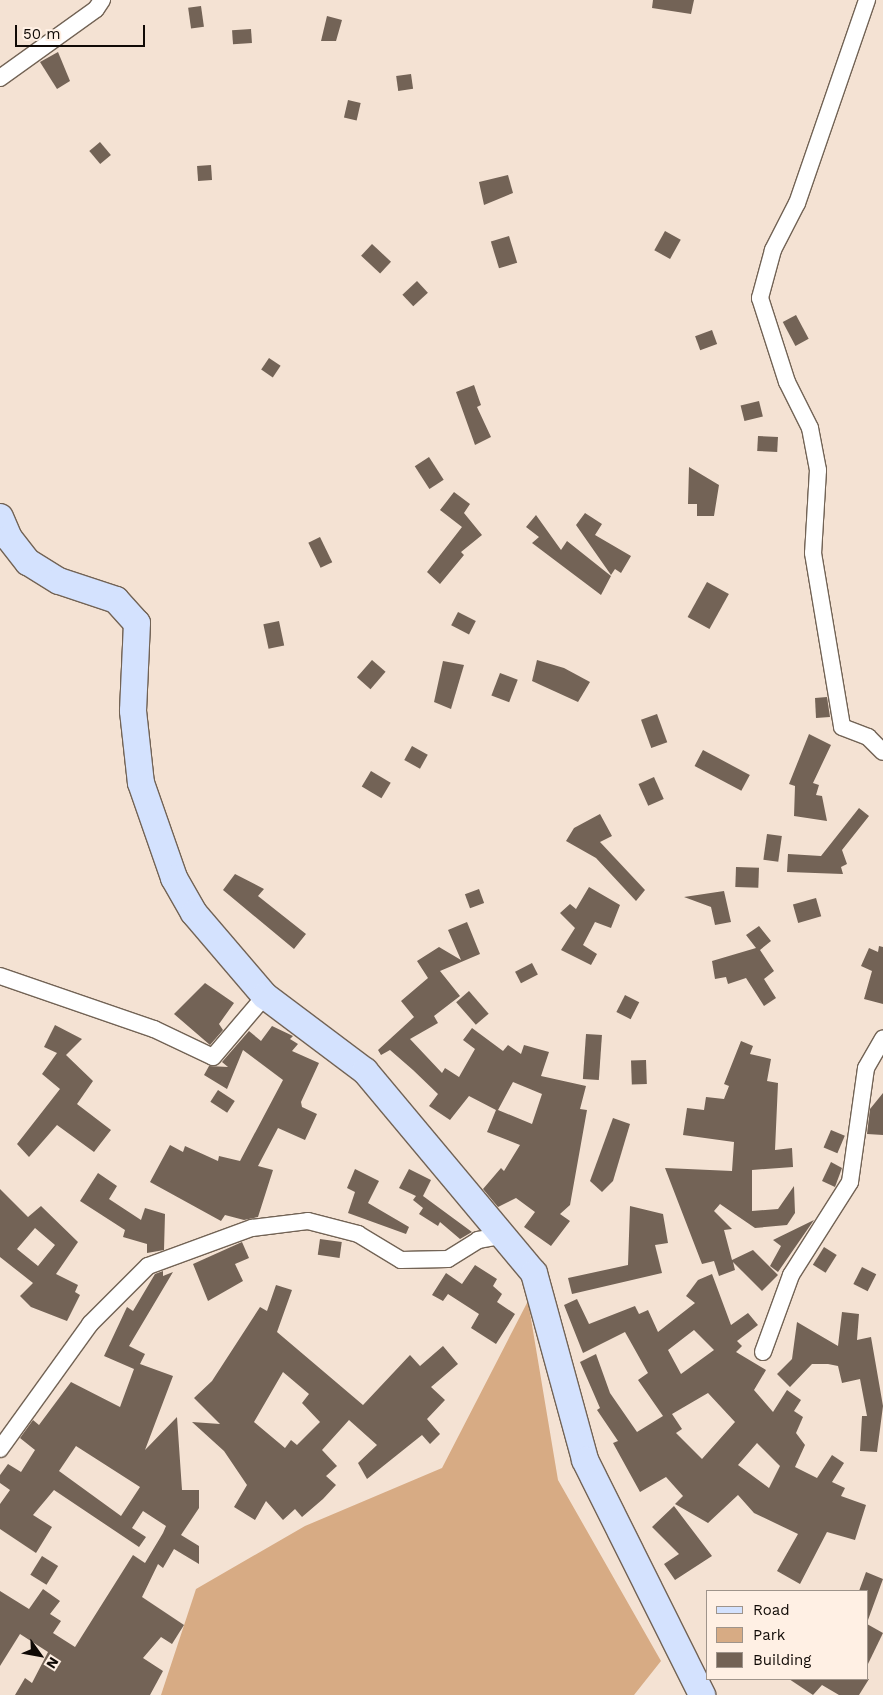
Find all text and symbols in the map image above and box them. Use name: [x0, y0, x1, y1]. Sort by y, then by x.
scale bar: [18, 15, 148, 47]
text: 50 m: [23, 25, 60, 43]
legend: [706, 1590, 868, 1680]
text: Road: [753, 1601, 790, 1619]
text: Park: [753, 1626, 785, 1644]
north arrow: [15, 1630, 65, 1680]
text: Building: [753, 1651, 811, 1669]
text: N: [43, 1654, 62, 1672]

